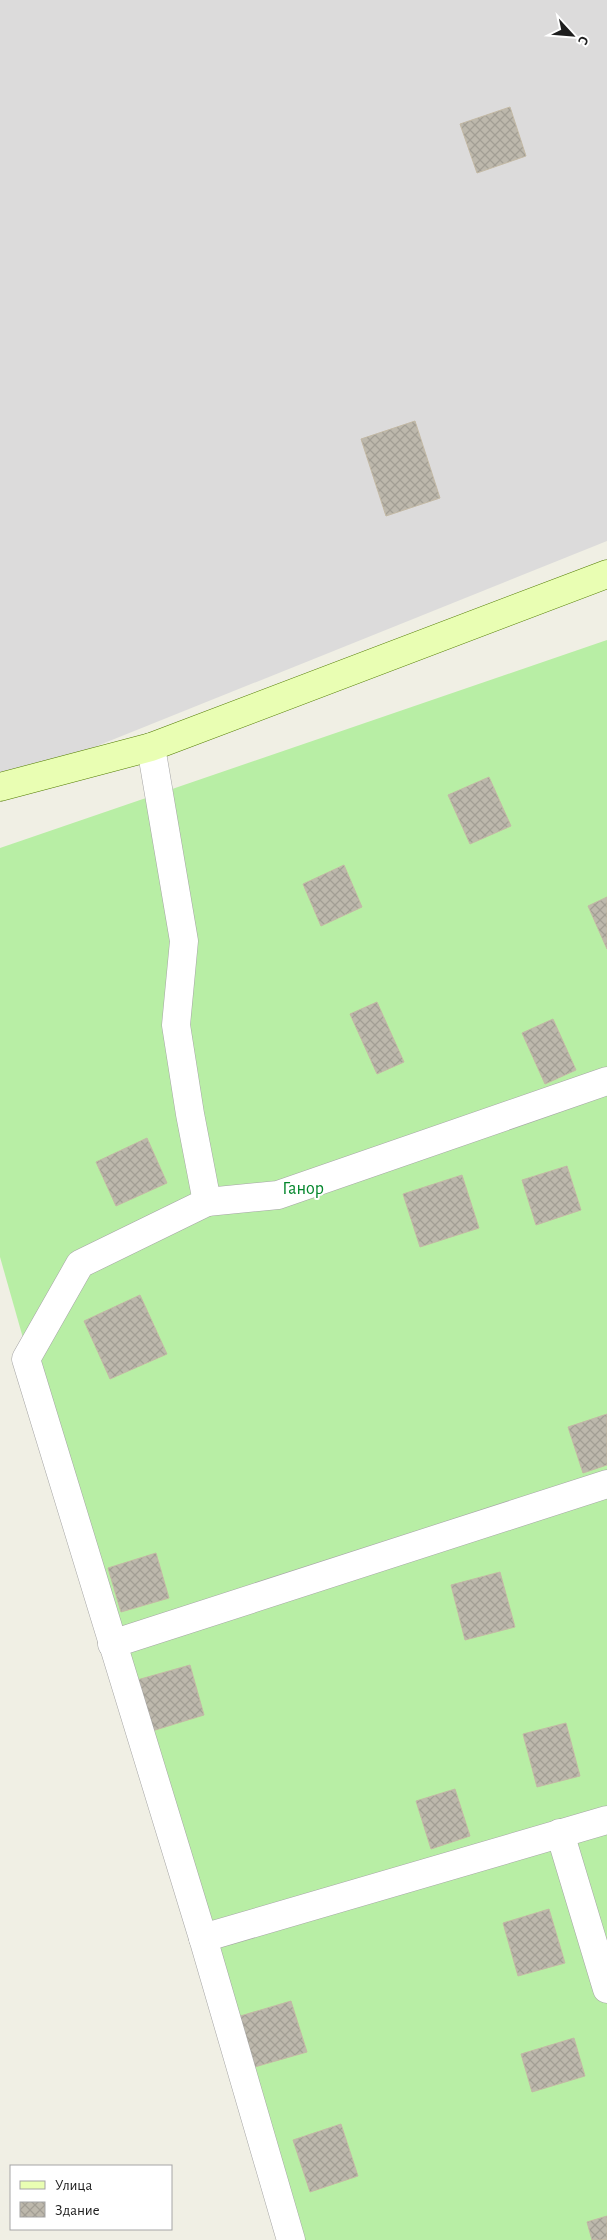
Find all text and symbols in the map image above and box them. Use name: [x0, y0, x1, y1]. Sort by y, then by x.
north arrow: [547, 10, 597, 60]
text: С: [575, 34, 591, 47]
park label: Ганор: [282, 1180, 324, 1198]
legend: [10, 2165, 172, 2230]
text: Улица: [55, 2178, 92, 2193]
text: Здание: [55, 2203, 100, 2218]

